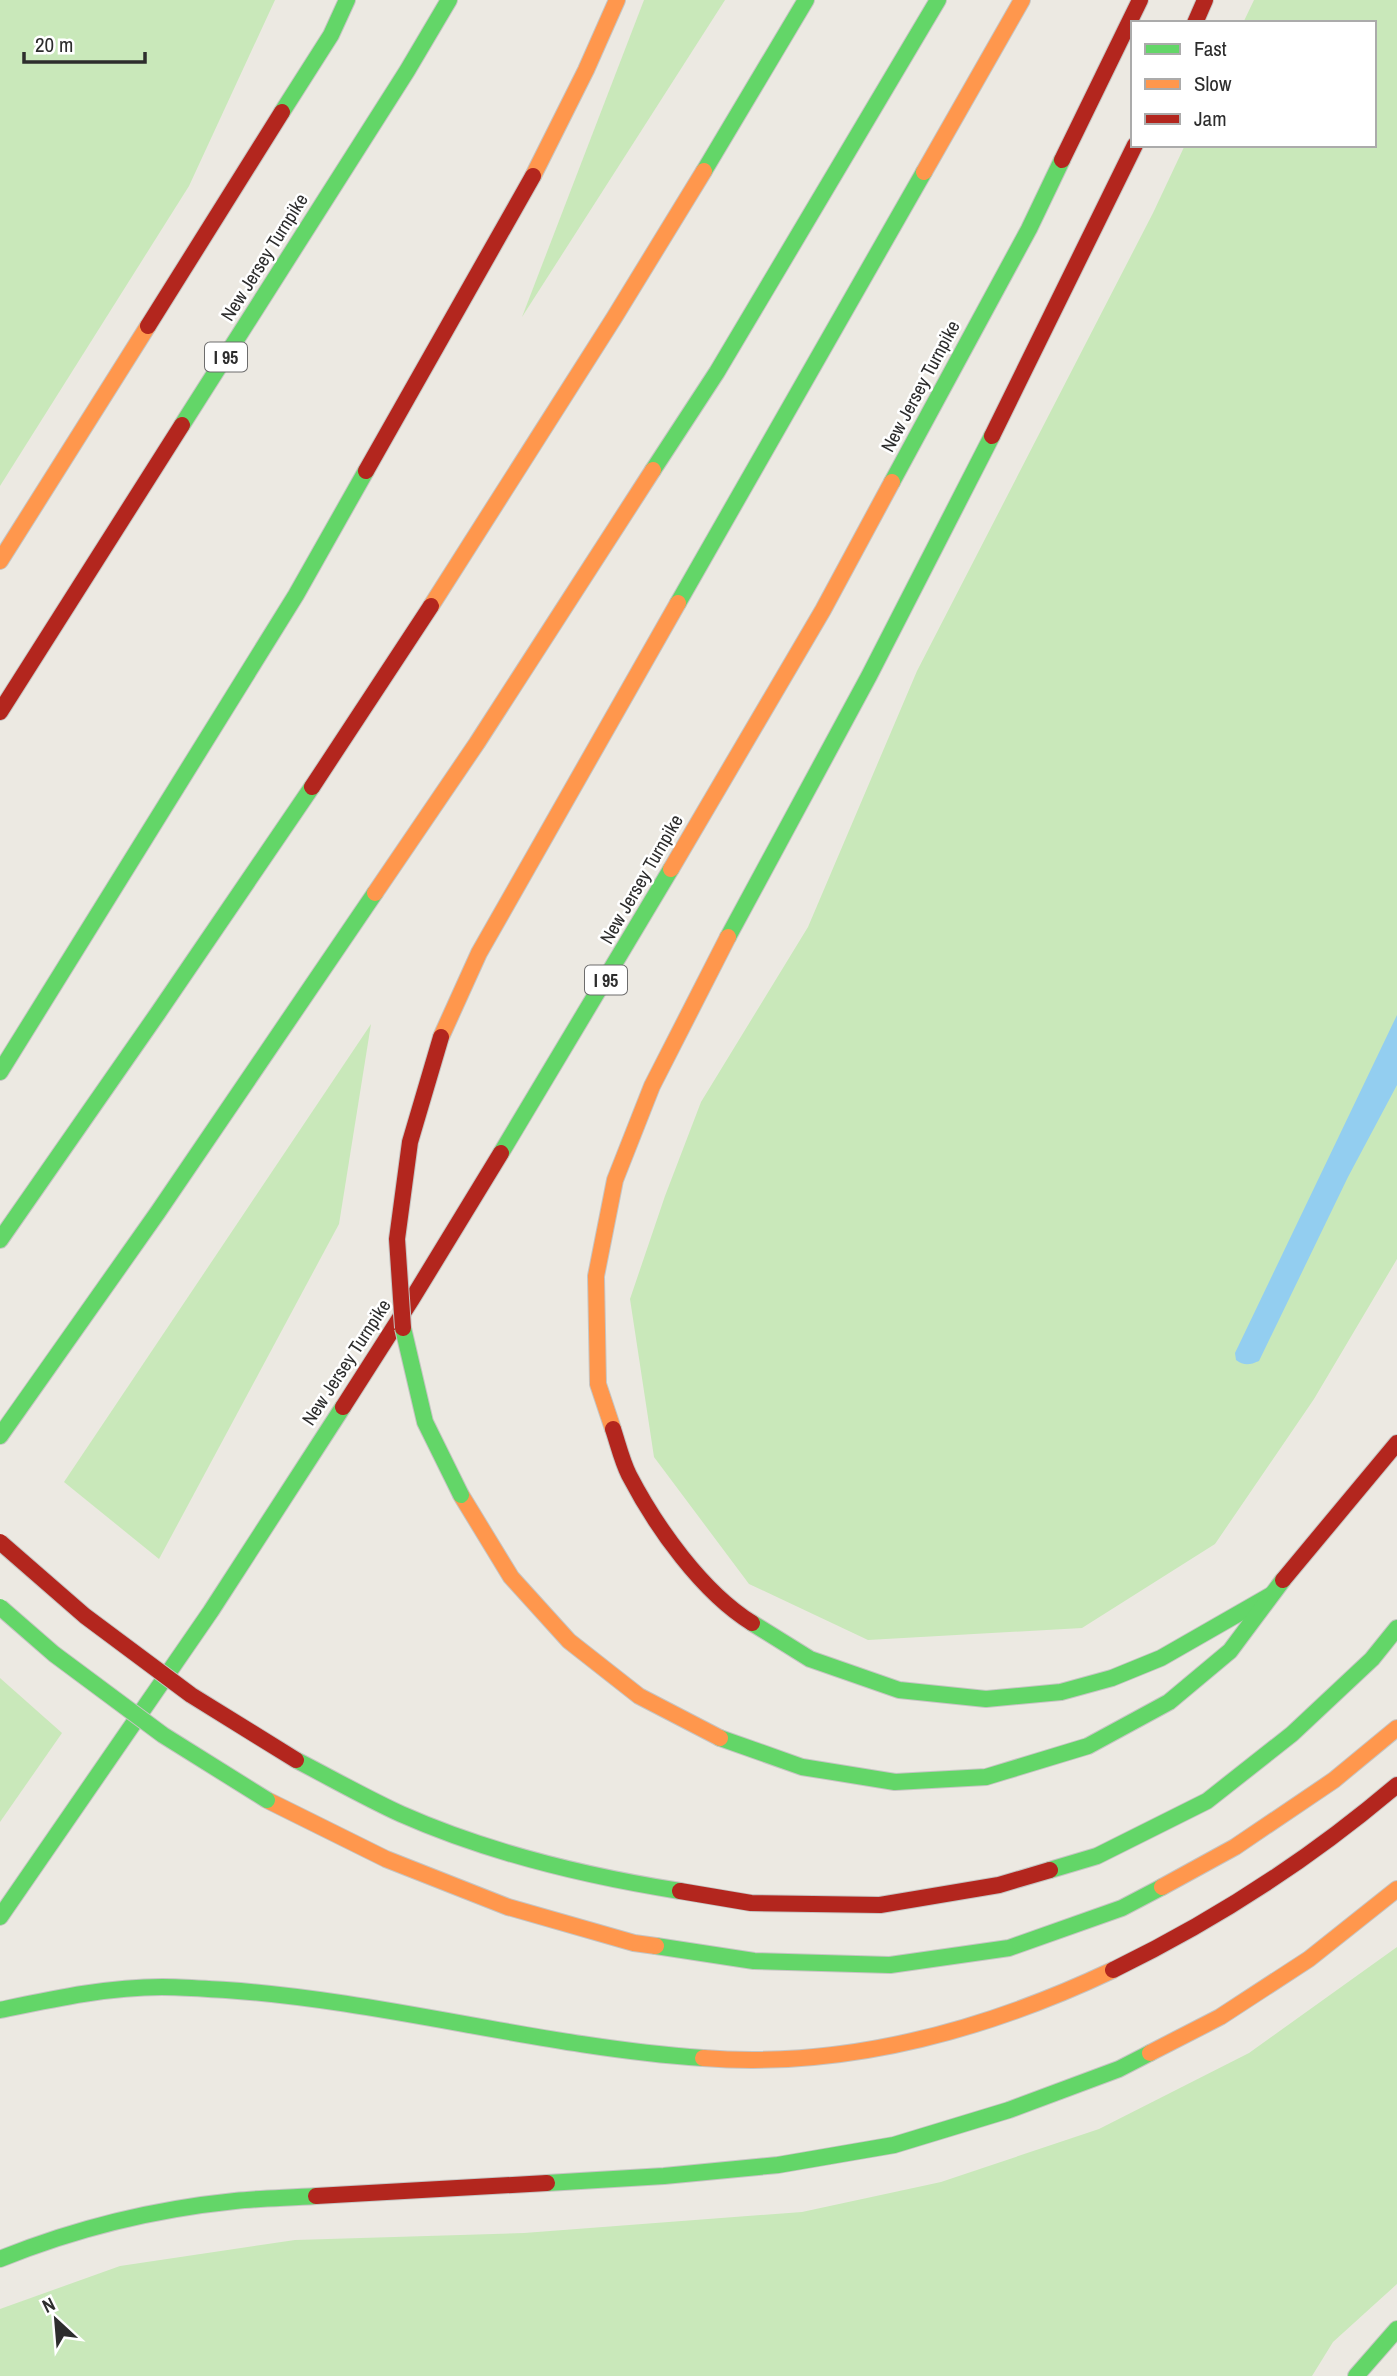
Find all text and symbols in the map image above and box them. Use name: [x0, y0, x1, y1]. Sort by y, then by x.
scale bar: [24, 21, 145, 65]
legend: [1131, 21, 1376, 147]
text: 20 m: [35, 30, 73, 59]
text: Fast: [1194, 34, 1227, 63]
text: Slow: [1194, 69, 1232, 98]
text: Jam: [1194, 104, 1227, 133]
street label: New Jersey Turnpike: [214, 188, 314, 326]
street label: New Jersey Turnpike: [874, 316, 966, 456]
road number: I 95: [205, 342, 247, 372]
street label: New Jersey Turnpike: [593, 809, 689, 949]
road number: I 95: [585, 965, 627, 995]
street label: New Jersey Turnpike: [295, 1294, 397, 1430]
north arrow: [21, 2285, 91, 2355]
text: N: [38, 2291, 59, 2319]

